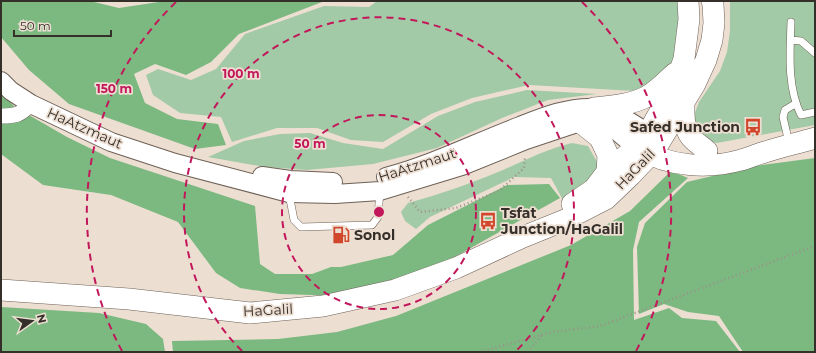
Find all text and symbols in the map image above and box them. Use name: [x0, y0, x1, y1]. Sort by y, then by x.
scale bar: [14, 12, 111, 38]
text: 50 m: [20, 18, 51, 33]
text: 100 m: [223, 66, 259, 81]
text: 150 m: [96, 81, 132, 96]
street label: HaAtzmaut: [44, 103, 126, 153]
bus stop icon: Safed Junction: [743, 117, 763, 137]
place label: Safed Junction: [630, 118, 740, 136]
text: 50 m: [294, 136, 326, 151]
street label: HaAtzmaut: [376, 144, 458, 186]
street label: HaGalil: [611, 145, 659, 193]
place label: Tsfat Junction/HaGalil: [500, 204, 623, 238]
centre of rings: [372, 205, 386, 219]
bus stop icon: Tsfat Junction/HaGalil: [478, 211, 498, 231]
fuel station icon: Sonol: [331, 225, 351, 245]
place label: Sonol: [354, 226, 395, 244]
street label: HaGalil: [243, 300, 293, 320]
north arrow: [12, 301, 52, 341]
text: N: [34, 313, 50, 325]

